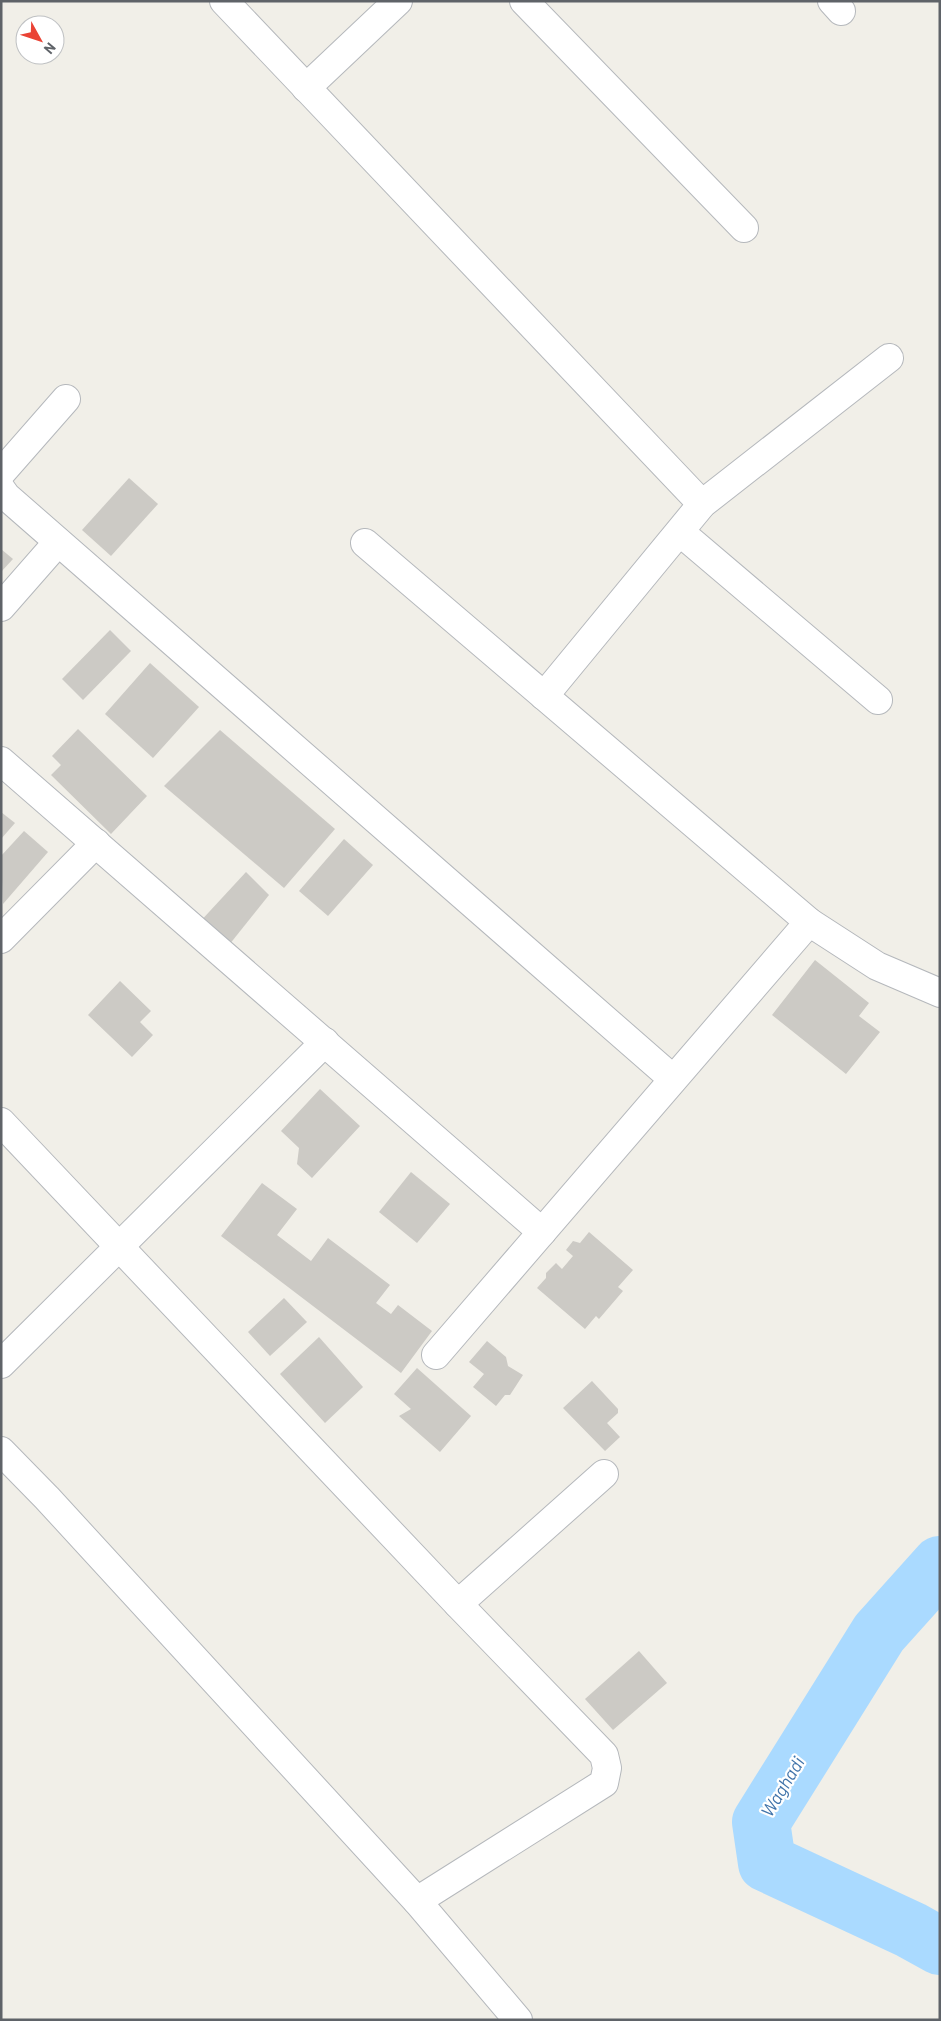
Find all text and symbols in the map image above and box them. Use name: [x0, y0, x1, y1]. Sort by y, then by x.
north arrow: [15, 15, 65, 65]
text: N: [41, 40, 60, 58]
water label: Waghadi: [756, 1752, 809, 1821]

